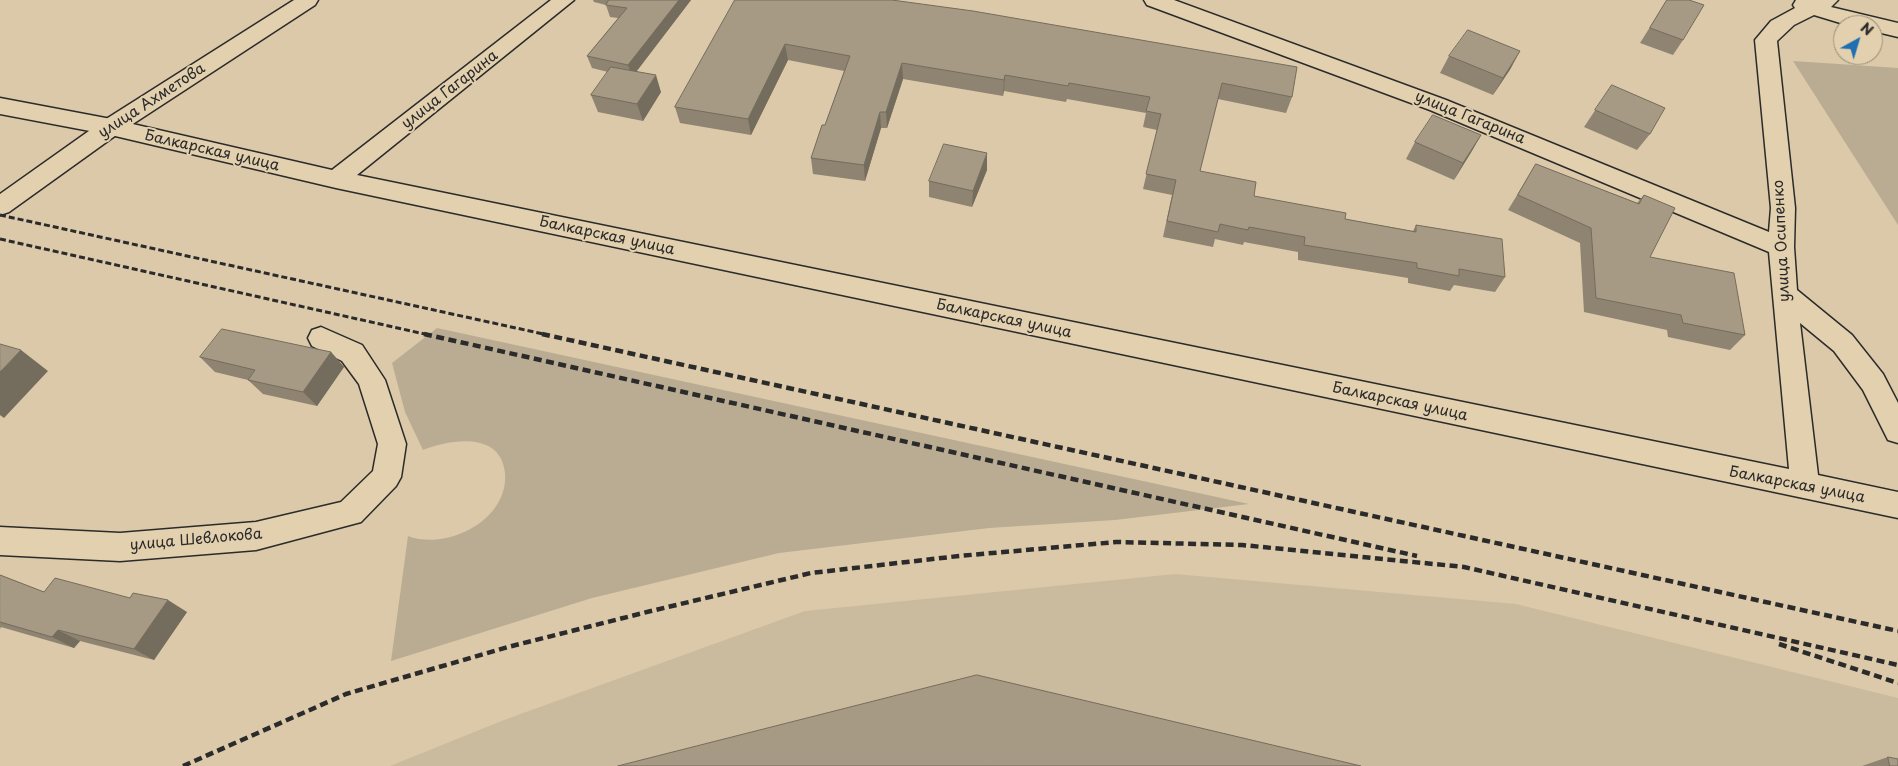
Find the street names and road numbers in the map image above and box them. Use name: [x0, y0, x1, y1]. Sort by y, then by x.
street label: улица Гагарина: [398, 47, 502, 133]
street label: улица Ахметова: [95, 60, 209, 142]
street label: улица Гагарина: [1412, 88, 1528, 148]
street label: Балкарская улица: [143, 127, 281, 175]
street label: улица Осипенко: [1770, 180, 1794, 302]
street label: Балкарская улица: [538, 213, 676, 259]
street label: Балкарская улица: [935, 296, 1073, 342]
street label: Балкарская улица: [1331, 379, 1469, 425]
street label: Балкарская улица: [1728, 463, 1866, 507]
street label: улица Шевлокова: [129, 525, 263, 555]

